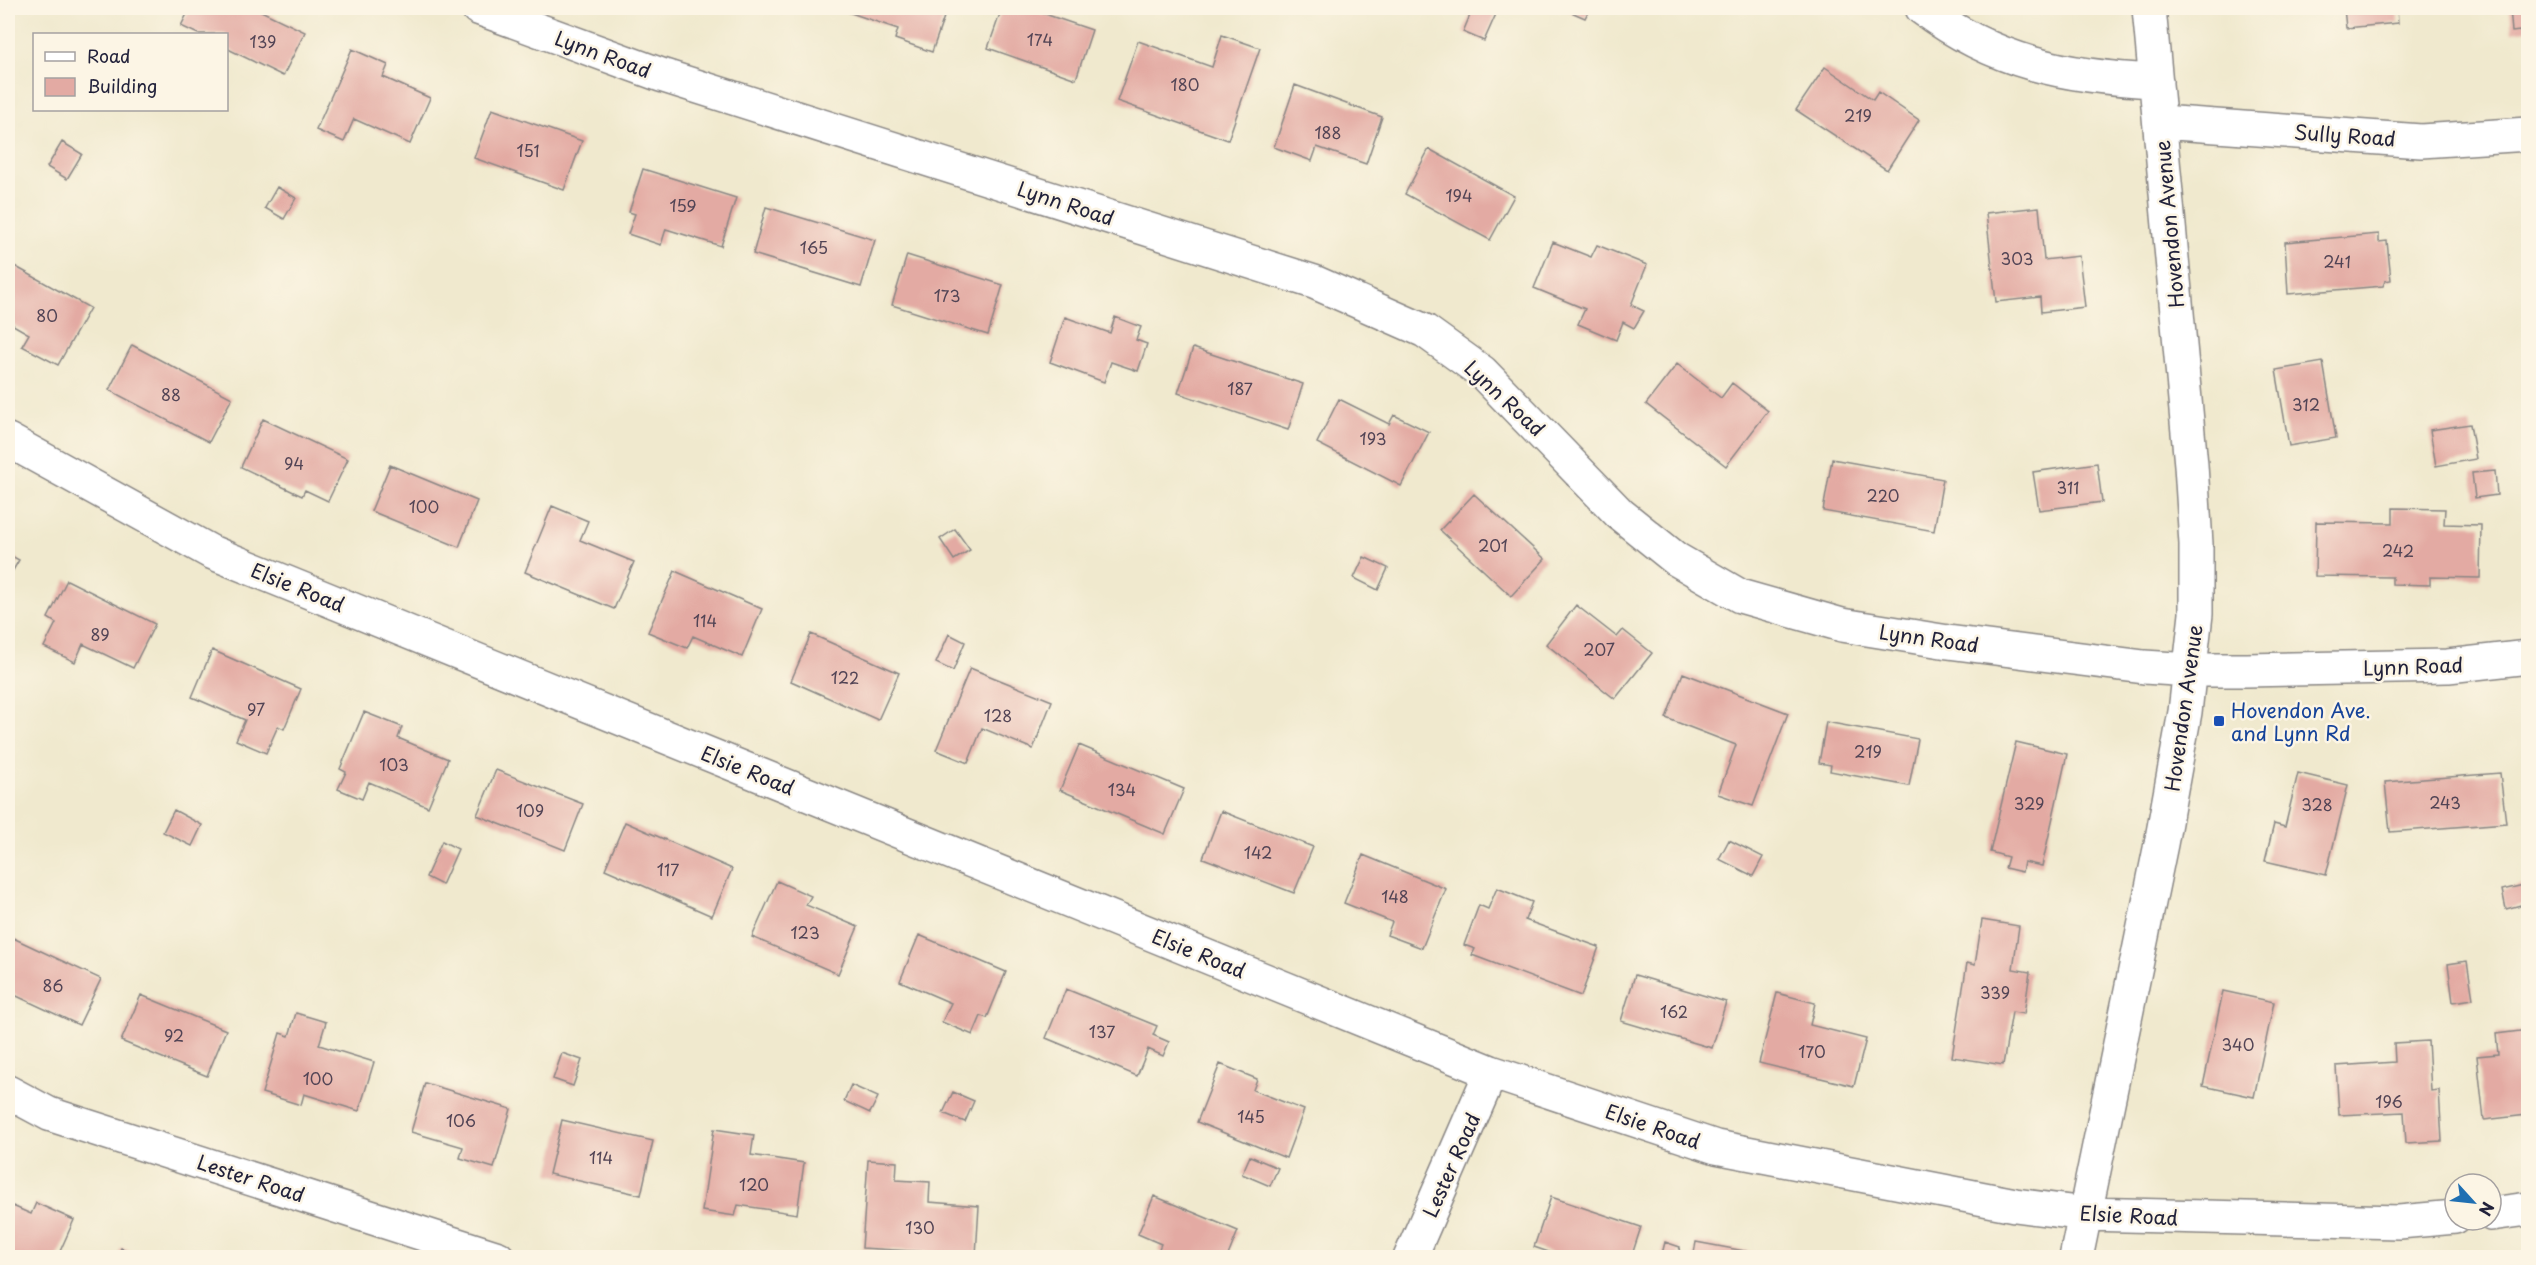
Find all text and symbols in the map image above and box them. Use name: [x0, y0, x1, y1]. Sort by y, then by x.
street label: Lynn Road: [551, 23, 655, 85]
house number: 174: [1027, 27, 1053, 51]
house number: 139: [250, 29, 276, 53]
legend: [33, 33, 228, 111]
text: Road: [87, 42, 131, 69]
text: Building: [87, 72, 157, 99]
house number: 180: [1171, 72, 1199, 96]
house number: 219: [1844, 103, 1872, 127]
street label: Sully Road: [2293, 116, 2397, 154]
house number: 188: [1314, 120, 1342, 144]
house number: 151: [516, 138, 540, 162]
street label: Hovendon Avenue: [2147, 139, 2191, 309]
street label: Lynn Road: [1014, 173, 1118, 233]
house number: 194: [1445, 183, 1473, 207]
house number: 159: [669, 193, 697, 217]
house number: 165: [800, 235, 828, 259]
house number: 303: [2001, 246, 2033, 270]
house number: 241: [2323, 249, 2351, 273]
house number: 173: [934, 283, 960, 307]
house number: 80: [36, 303, 58, 327]
street label: Lynn Road: [1458, 353, 1552, 443]
house number: 187: [1227, 376, 1253, 400]
house number: 88: [161, 382, 181, 406]
house number: 312: [2292, 392, 2320, 416]
house number: 193: [1359, 426, 1387, 450]
house number: 94: [284, 451, 304, 475]
house number: 311: [2057, 475, 2079, 499]
house number: 220: [1866, 483, 1900, 507]
house number: 100: [409, 494, 439, 518]
house number: 201: [1478, 533, 1508, 557]
house number: 242: [2382, 538, 2414, 562]
street label: Elsie Road: [247, 555, 349, 619]
house number: 114: [693, 608, 717, 632]
street label: Lynn Road: [1877, 616, 1981, 660]
house number: 89: [90, 622, 110, 646]
street label: Hovendon Avenue: [2156, 623, 2210, 793]
house number: 207: [1583, 637, 1615, 661]
street label: Lynn Road: [2362, 649, 2464, 683]
house number: 122: [831, 665, 859, 689]
place label: Hovendon Ave. and Lynn Rd: [2231, 695, 2371, 748]
house number: 97: [247, 697, 265, 721]
house number: 128: [984, 703, 1012, 727]
marker: Hovendon Ave. and Lynn Rd: [2212, 714, 2226, 728]
street label: Elsie Road: [697, 738, 799, 802]
house number: 219: [1854, 739, 1882, 763]
house number: 103: [379, 752, 409, 776]
house number: 134: [1108, 777, 1136, 801]
house number: 243: [2429, 790, 2461, 814]
house number: 329: [2014, 791, 2044, 815]
house number: 328: [2301, 792, 2333, 816]
house number: 109: [516, 798, 544, 822]
house number: 142: [1244, 840, 1272, 864]
house number: 117: [657, 857, 679, 881]
house number: 148: [1381, 884, 1409, 908]
house number: 123: [790, 920, 820, 944]
street label: Elsie Road: [1148, 921, 1250, 985]
house number: 86: [43, 973, 63, 997]
house number: 339: [1980, 980, 2010, 1004]
house number: 162: [1660, 999, 1688, 1023]
house number: 137: [1089, 1019, 1115, 1043]
house number: 92: [164, 1023, 184, 1047]
house number: 340: [2222, 1032, 2254, 1056]
house number: 170: [1798, 1039, 1826, 1063]
house number: 100: [303, 1066, 333, 1090]
house number: 196: [2375, 1089, 2403, 1113]
street label: Elsie Road: [1601, 1096, 1705, 1156]
house number: 145: [1237, 1104, 1265, 1128]
house number: 106: [446, 1108, 476, 1132]
street label: Lester Road: [1415, 1108, 1487, 1222]
house number: 114: [589, 1145, 613, 1169]
street label: Lester Road: [193, 1146, 309, 1210]
house number: 120: [739, 1172, 769, 1196]
north arrow: [2443, 1172, 2503, 1232]
street label: Elsie Road: [2079, 1197, 2179, 1233]
text: N: [2474, 1198, 2501, 1220]
house number: 130: [905, 1215, 935, 1239]

